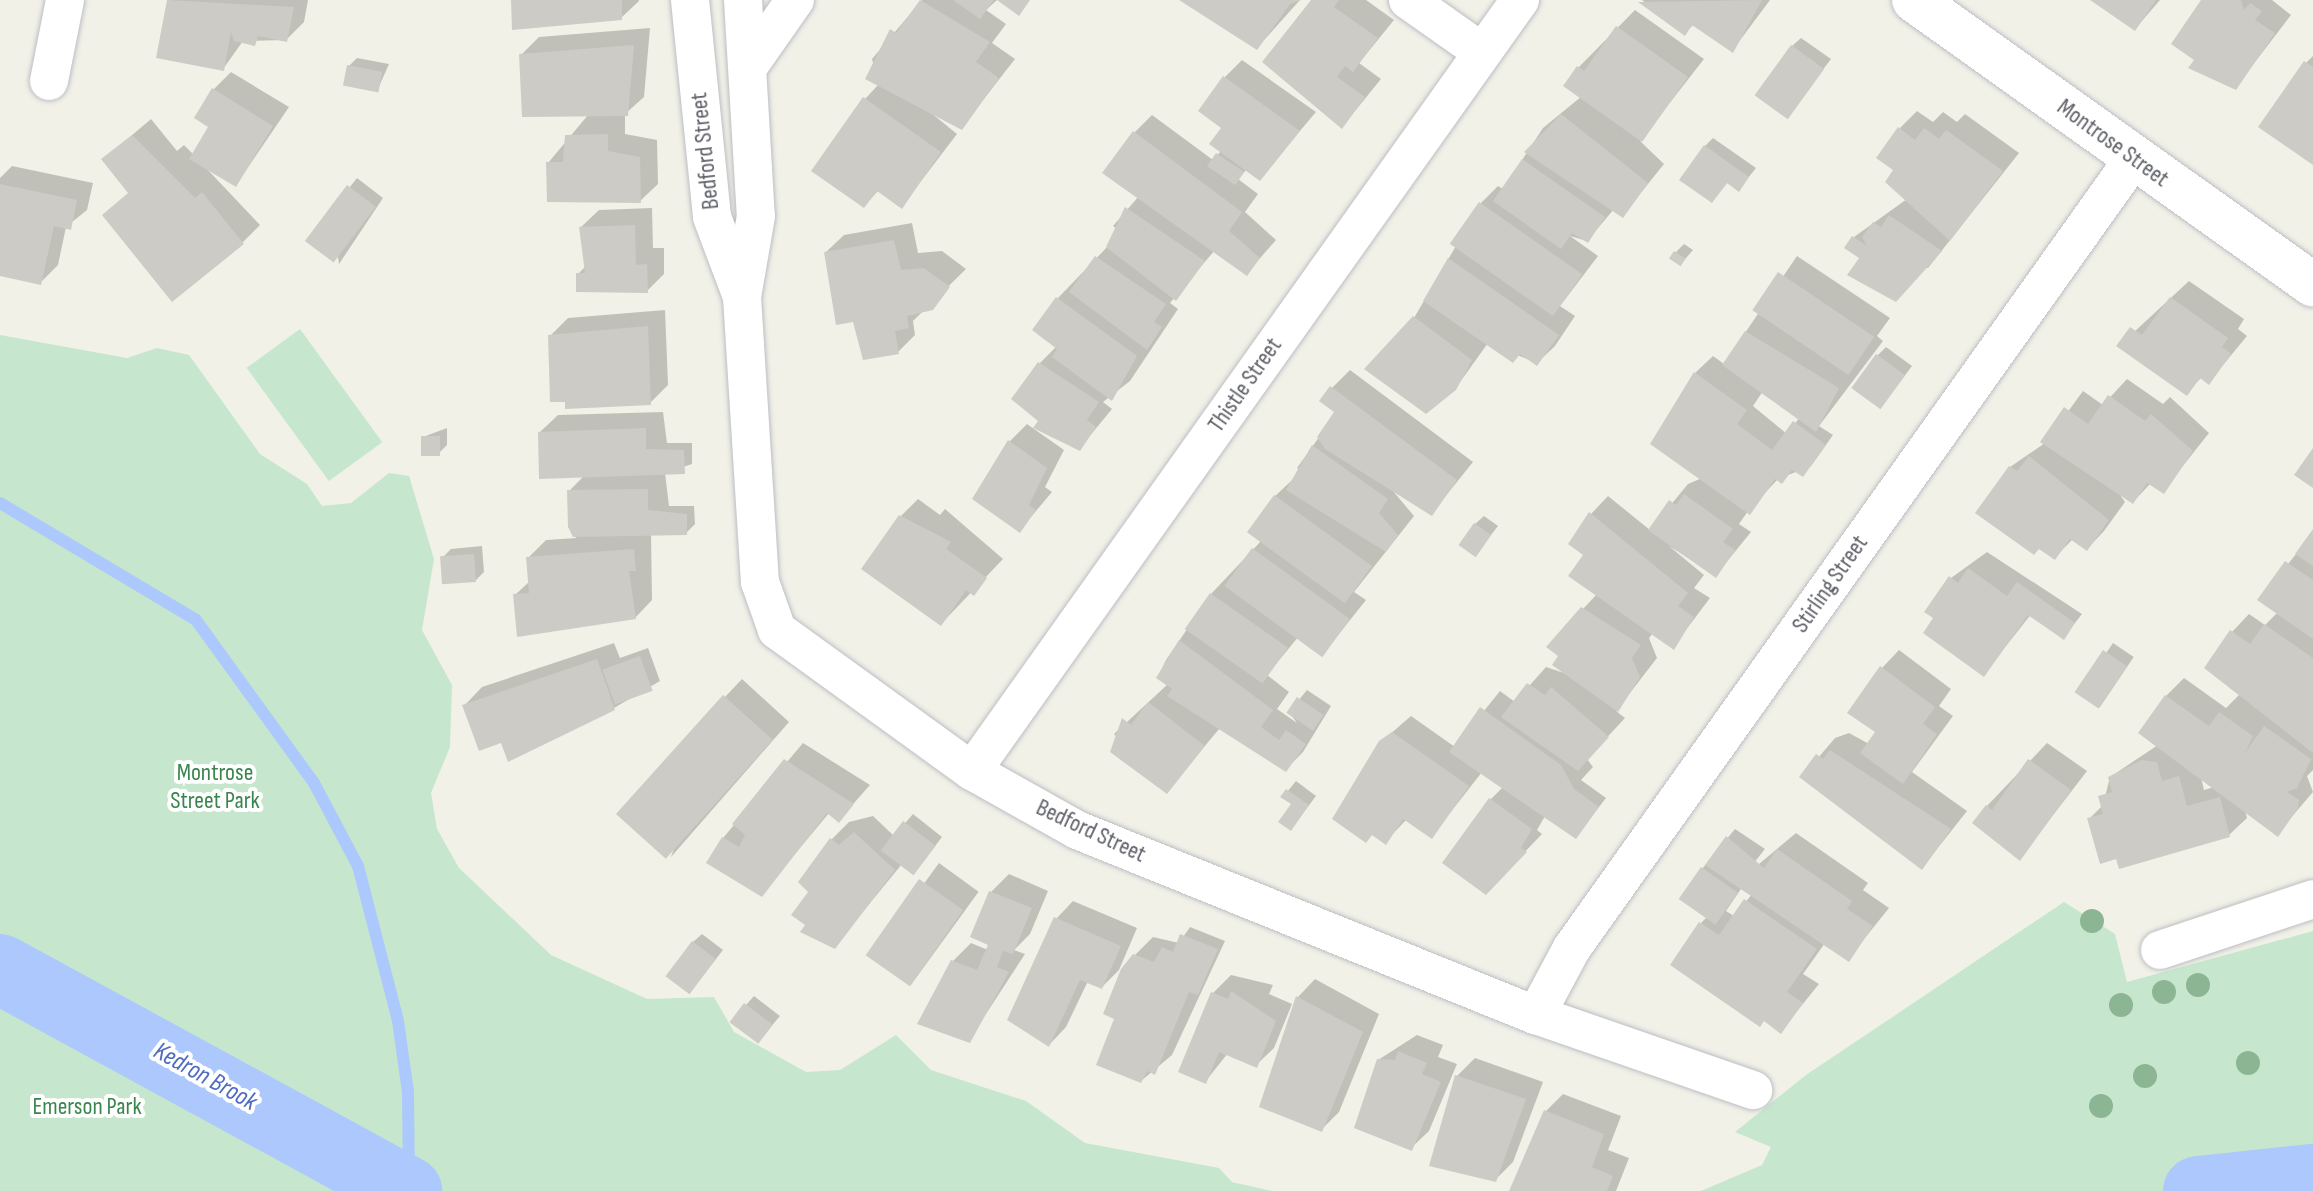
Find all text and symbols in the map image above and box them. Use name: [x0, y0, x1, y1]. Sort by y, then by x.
street label: Bedford Street: [685, 91, 725, 211]
street label: Montrose Street: [2051, 93, 2175, 193]
street label: Thistle Street: [1202, 332, 1288, 438]
street label: Stirling Street: [1786, 530, 1874, 638]
park label: Montrose Street Park: [170, 759, 260, 815]
street label: Bedford Street: [1032, 793, 1150, 869]
water label: Kedron Brook: [148, 1036, 262, 1118]
park label: Emerson Park: [32, 1093, 142, 1121]

